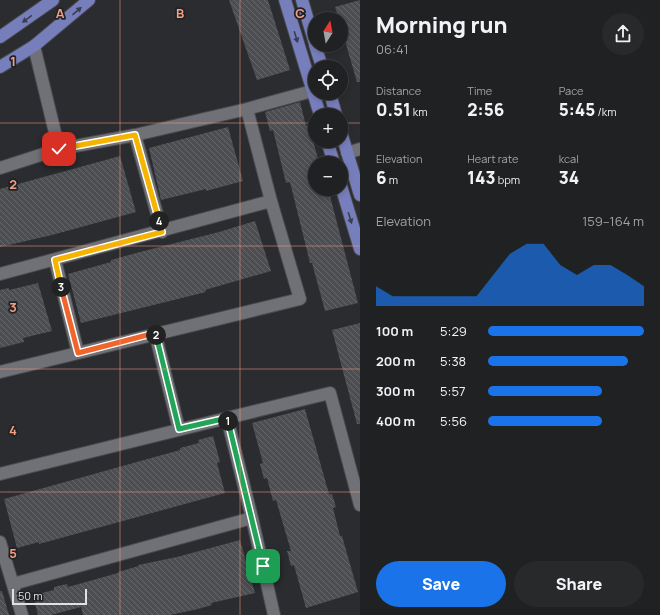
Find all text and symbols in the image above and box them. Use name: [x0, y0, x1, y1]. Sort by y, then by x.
text: A: [56, 4, 65, 22]
text: B: [176, 4, 184, 22]
text: C: [295, 4, 305, 22]
one-way arrow: [72, 6, 82, 16]
text: Morning run: [376, 10, 507, 40]
north arrow: [308, 12, 348, 52]
map controls: [308, 12, 348, 196]
button: share: [602, 13, 644, 55]
one-way arrow: [22, 15, 32, 23]
one-way arrow: [293, 32, 299, 44]
text: 06:41: [376, 40, 409, 58]
text: 1: [10, 52, 16, 70]
button: locate: [308, 60, 348, 100]
text: Distance: [376, 83, 421, 98]
text: Time: [467, 83, 492, 98]
text: Pace: [559, 83, 584, 98]
text: 0.51: [376, 98, 411, 121]
text: 2:56: [467, 98, 504, 121]
text: 5:45: [559, 98, 595, 121]
text: km: [411, 104, 428, 119]
text: /km: [595, 104, 616, 119]
button: +: [308, 108, 348, 148]
pin: [42, 132, 76, 166]
icon: check: [48, 138, 70, 160]
text: Elevation: [376, 151, 422, 166]
text: Heart rate: [467, 151, 518, 166]
text: kcal: [559, 151, 579, 166]
button: −: [308, 156, 348, 196]
text: 6: [376, 166, 387, 189]
text: 143: [467, 166, 496, 189]
text: 34: [559, 166, 579, 189]
text: m: [387, 172, 398, 187]
text: bpm: [496, 172, 520, 187]
text: 2: [9, 175, 17, 193]
pin: 4: [149, 211, 169, 231]
one-way arrow: [348, 212, 354, 224]
text: Elevation: [376, 212, 431, 230]
text: 159–164 m: [582, 212, 644, 230]
text: 4: [156, 213, 162, 228]
pin: 3: [51, 277, 71, 297]
text: 3: [58, 279, 64, 294]
text: 3: [9, 298, 17, 316]
text: 100 m: [376, 322, 413, 340]
text: 5:29: [440, 322, 467, 340]
pin: 2: [146, 325, 166, 345]
text: 2: [153, 327, 159, 342]
text: 200 m: [376, 352, 415, 370]
text: 5:38: [440, 352, 466, 370]
text: 300 m: [376, 382, 415, 400]
text: 5:57: [440, 382, 465, 400]
pin: 1: [218, 411, 238, 431]
text: 400 m: [376, 412, 415, 430]
text: 5:56: [440, 412, 467, 430]
text: 1: [226, 413, 230, 428]
text: 4: [9, 421, 17, 439]
text: 5: [9, 544, 17, 562]
pin: [246, 549, 280, 583]
icon: arrive: [252, 555, 274, 577]
button: Save: [376, 561, 506, 607]
button: Share: [514, 561, 644, 607]
scale bar: [12, 587, 87, 606]
text: 50 m: [18, 588, 43, 603]

